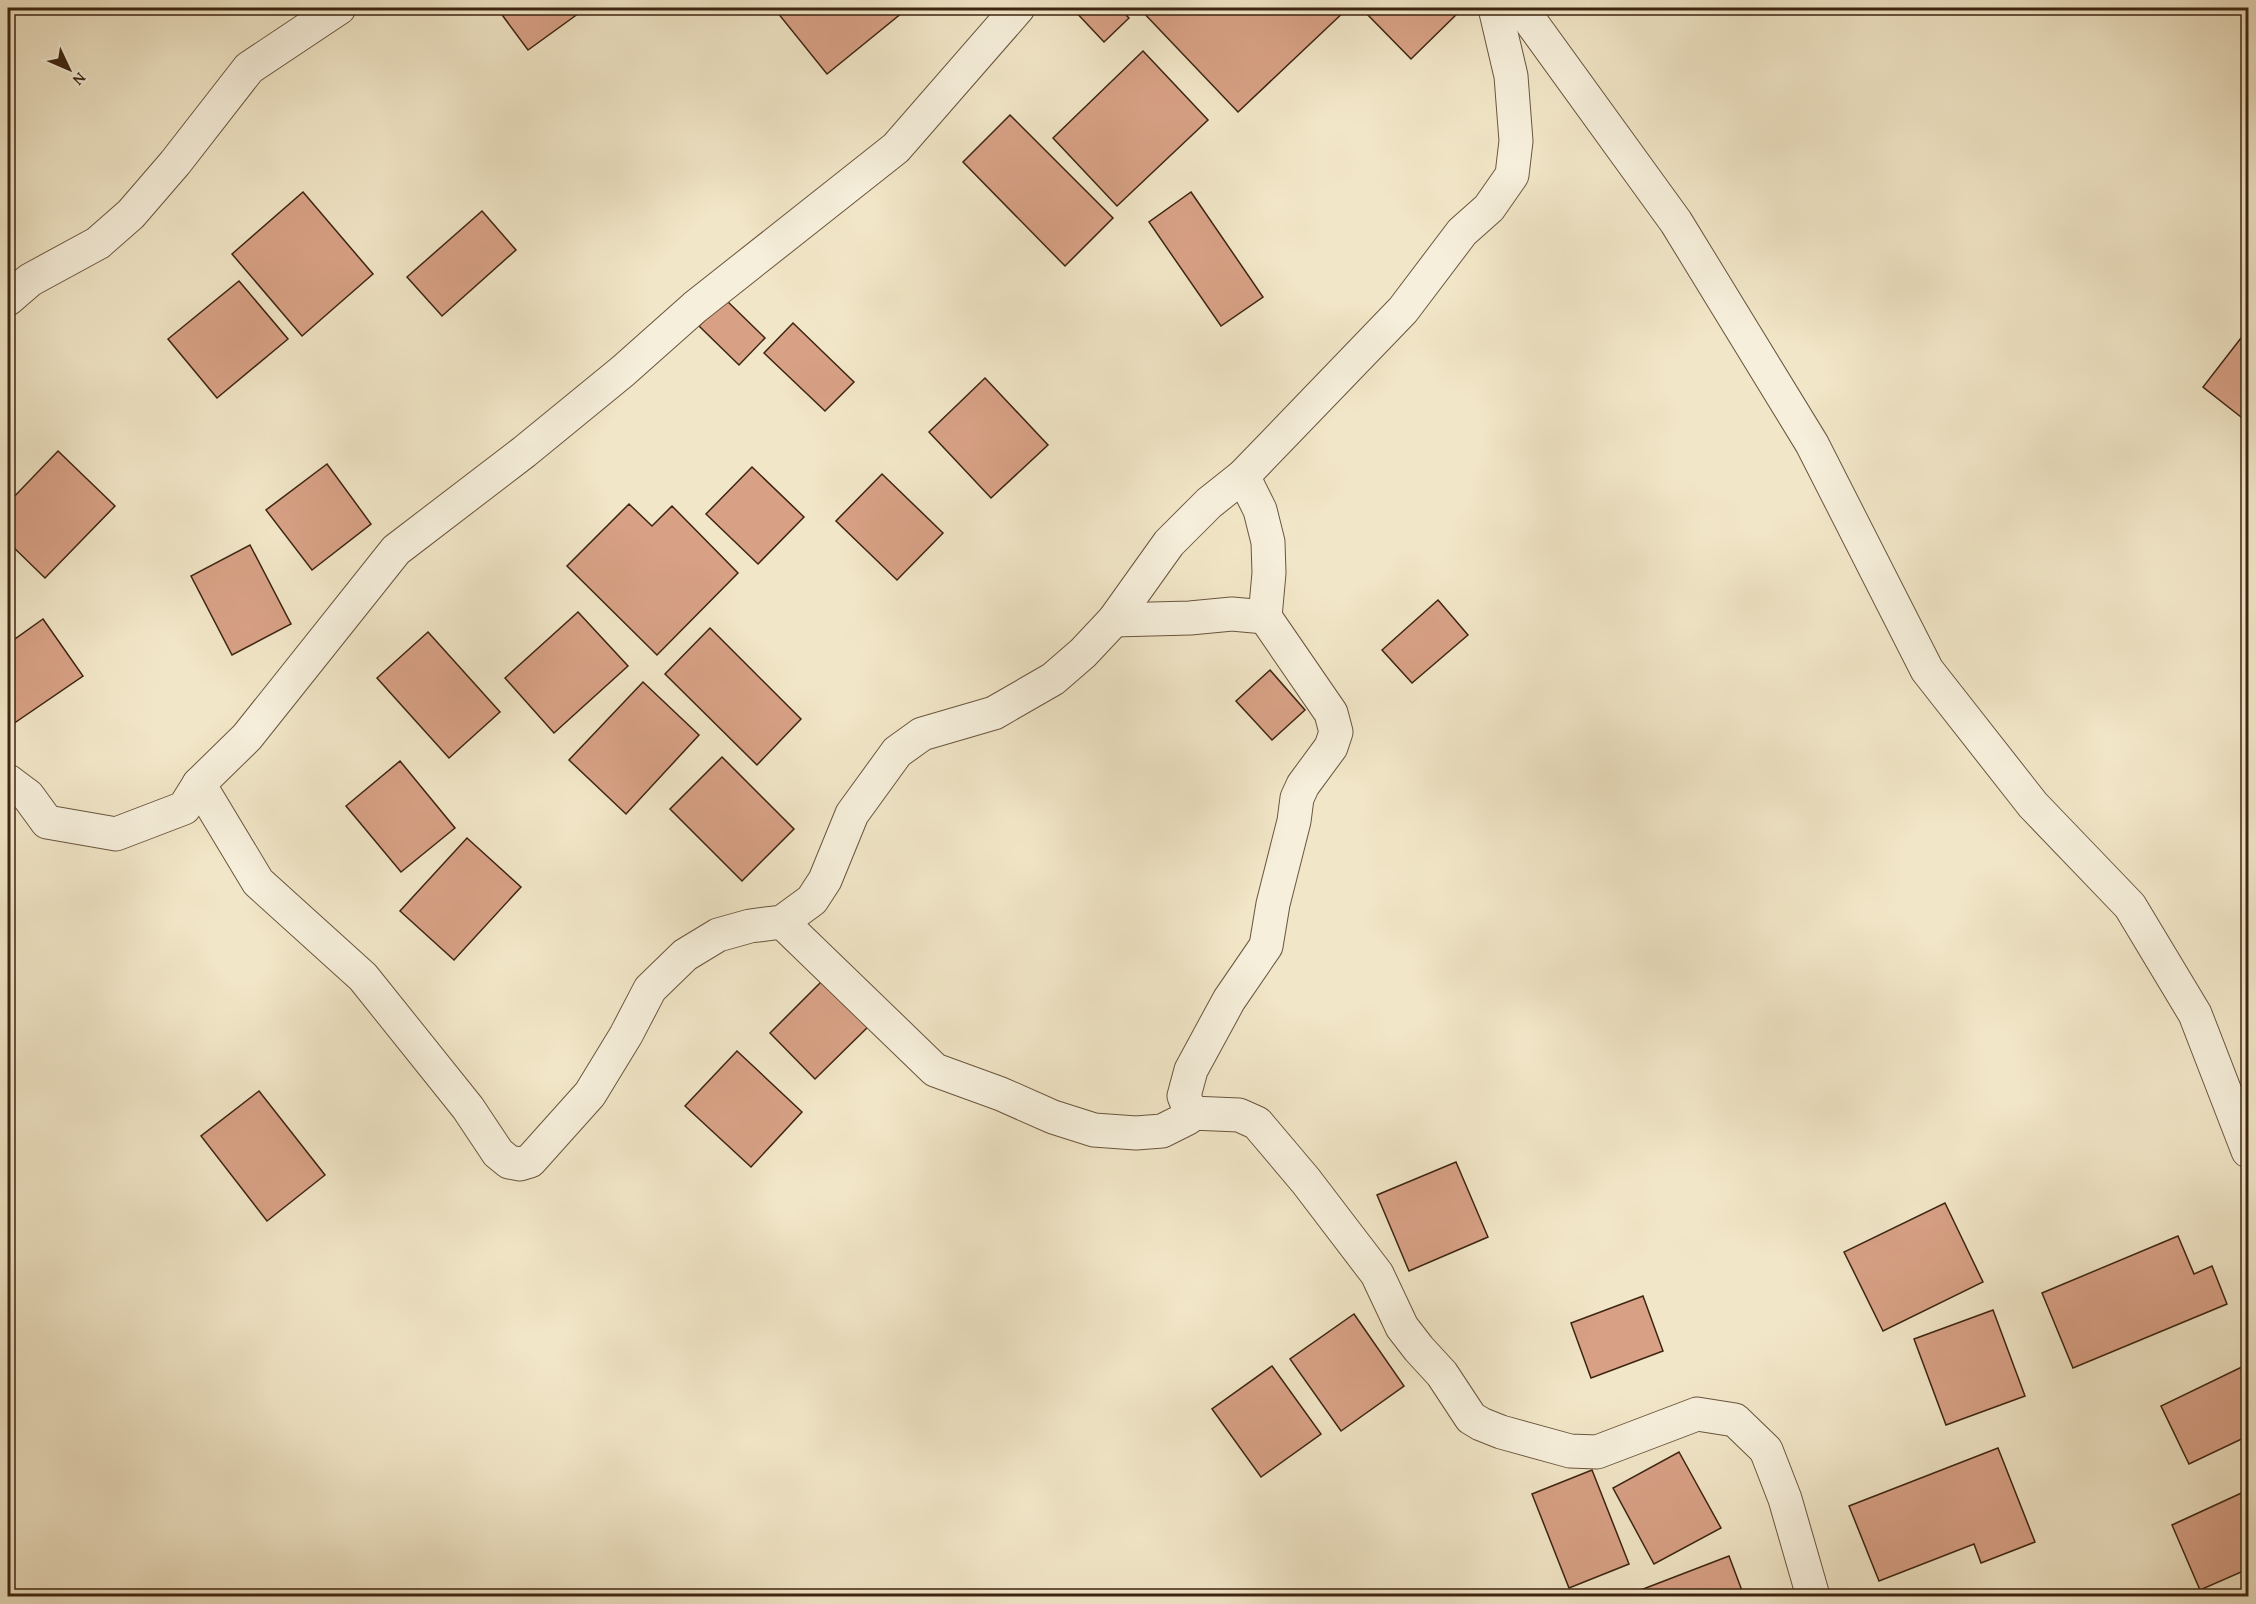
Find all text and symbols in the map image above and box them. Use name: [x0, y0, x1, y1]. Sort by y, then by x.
north arrow: [39, 39, 99, 99]
text: N: [67, 67, 92, 92]

